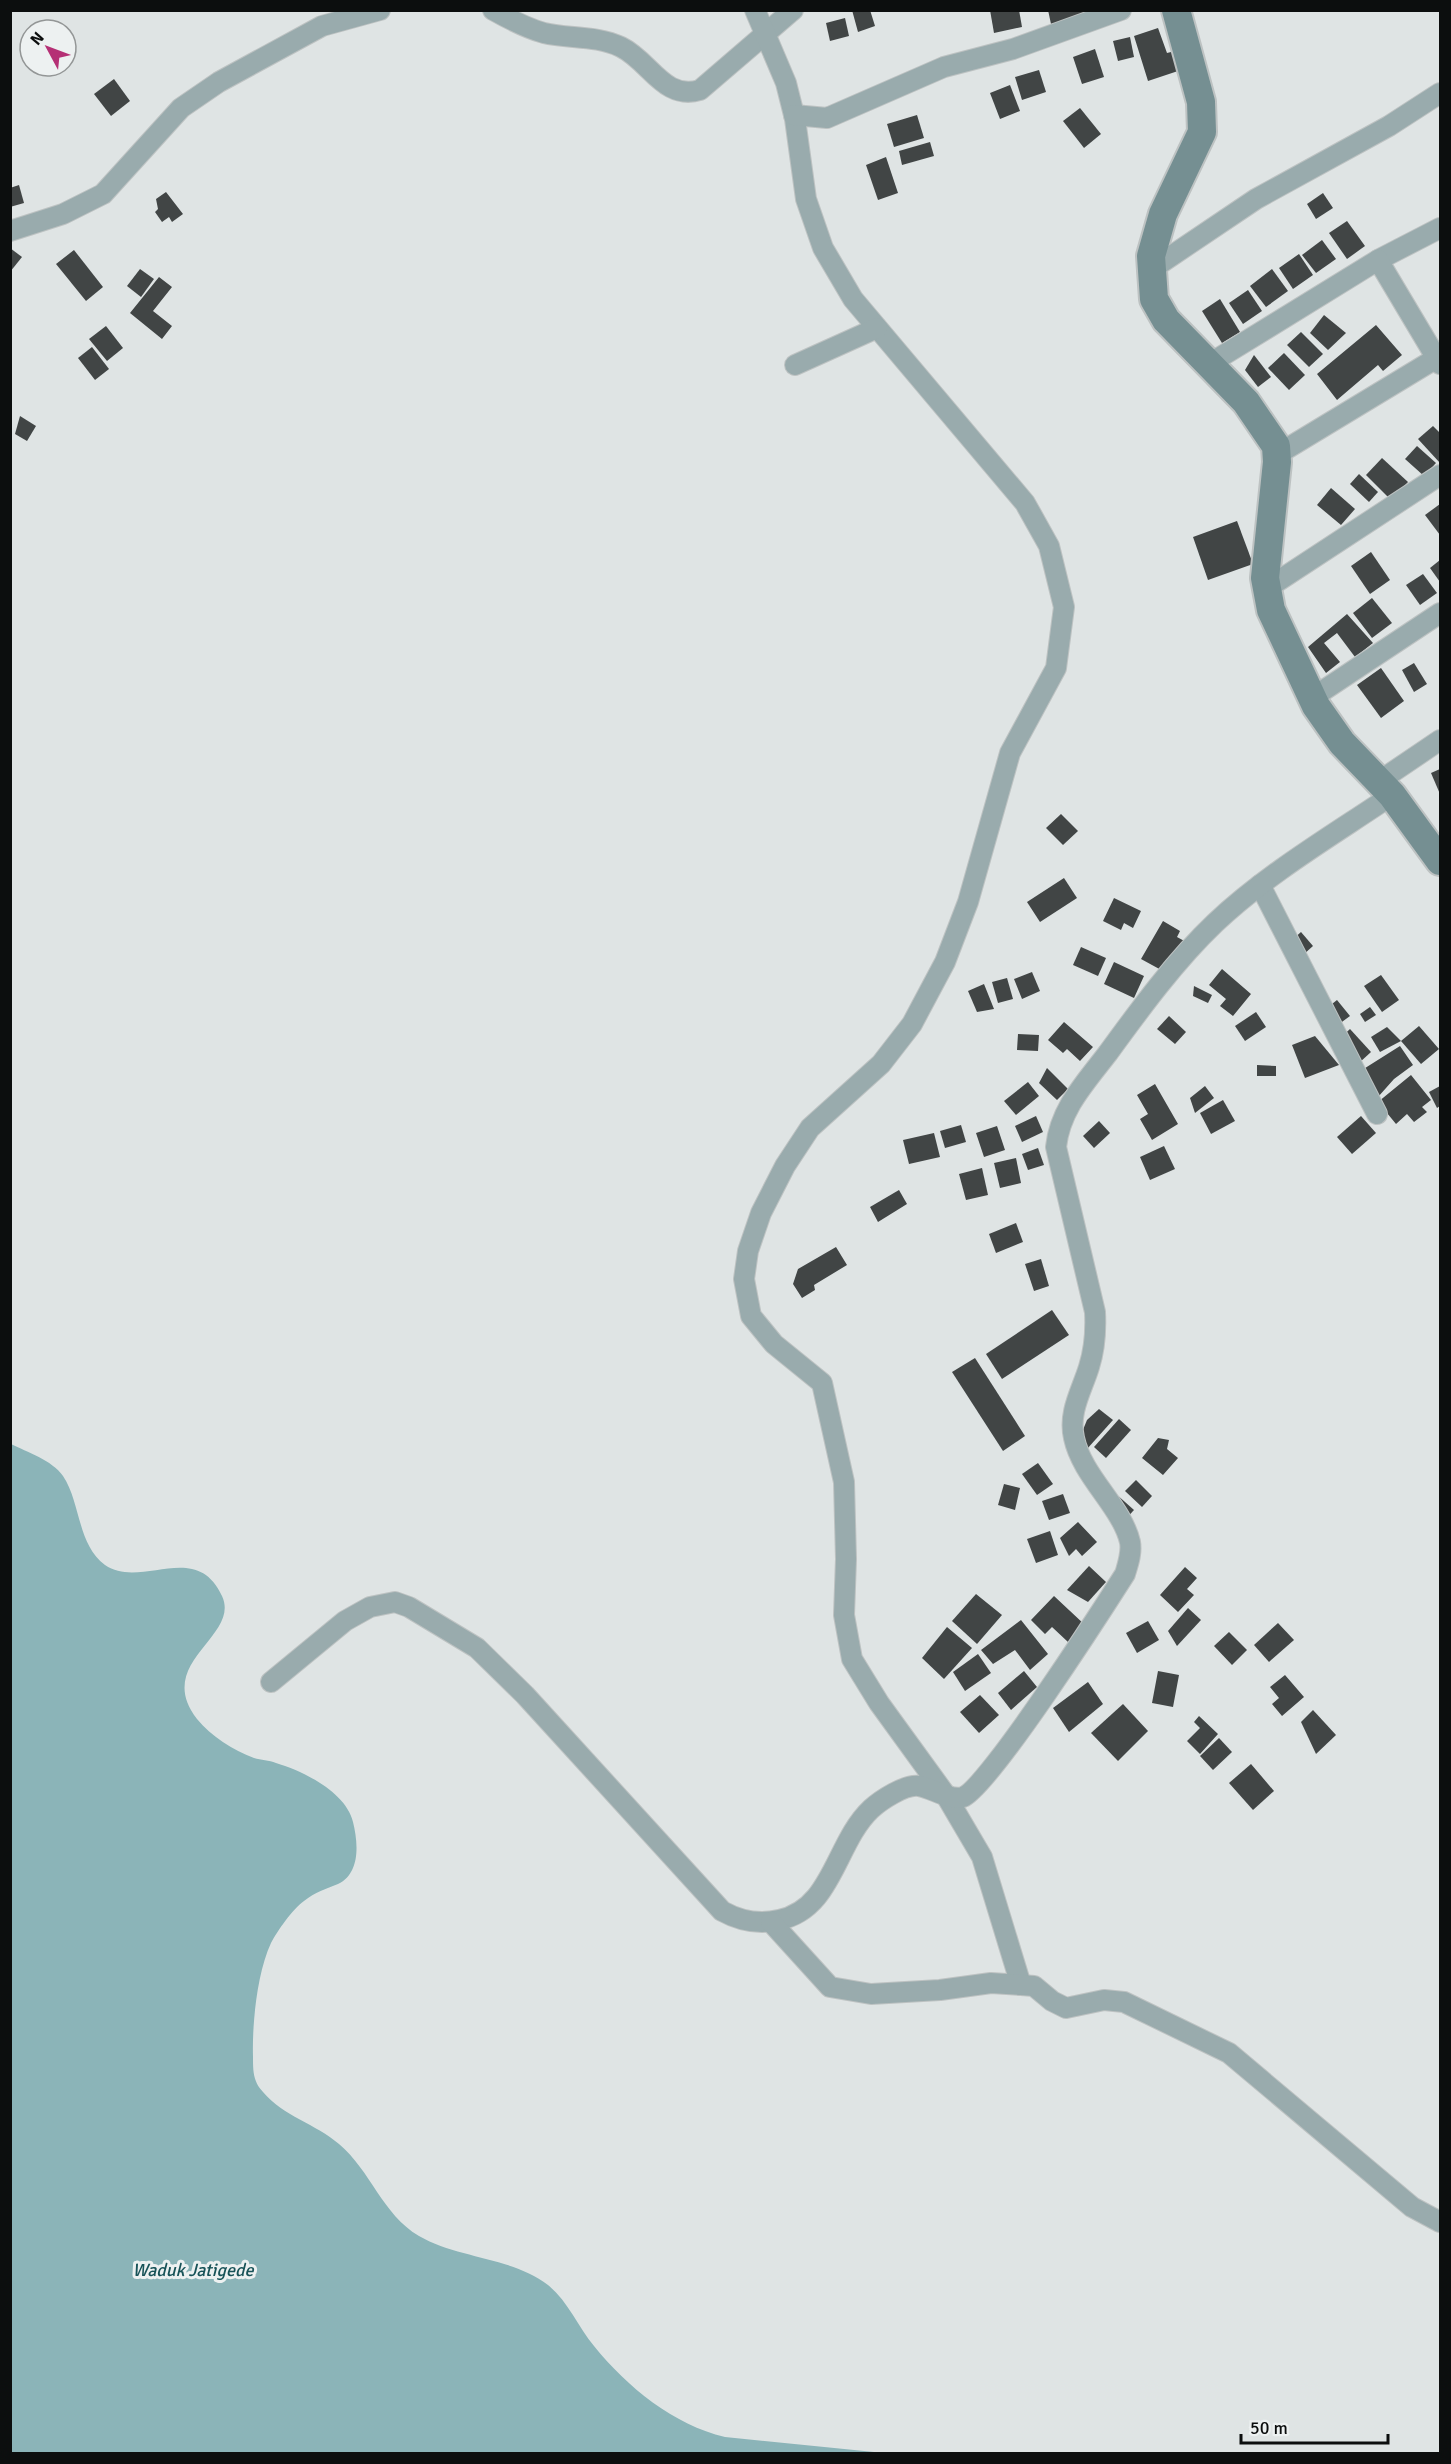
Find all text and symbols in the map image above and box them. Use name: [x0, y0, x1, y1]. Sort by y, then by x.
north arrow: [18, 18, 78, 78]
text: N: [26, 28, 49, 50]
water label: Waduk Jatigede: [133, 2259, 254, 2281]
scale bar: [1241, 2407, 1388, 2445]
text: 50 m: [1250, 2417, 1288, 2439]

